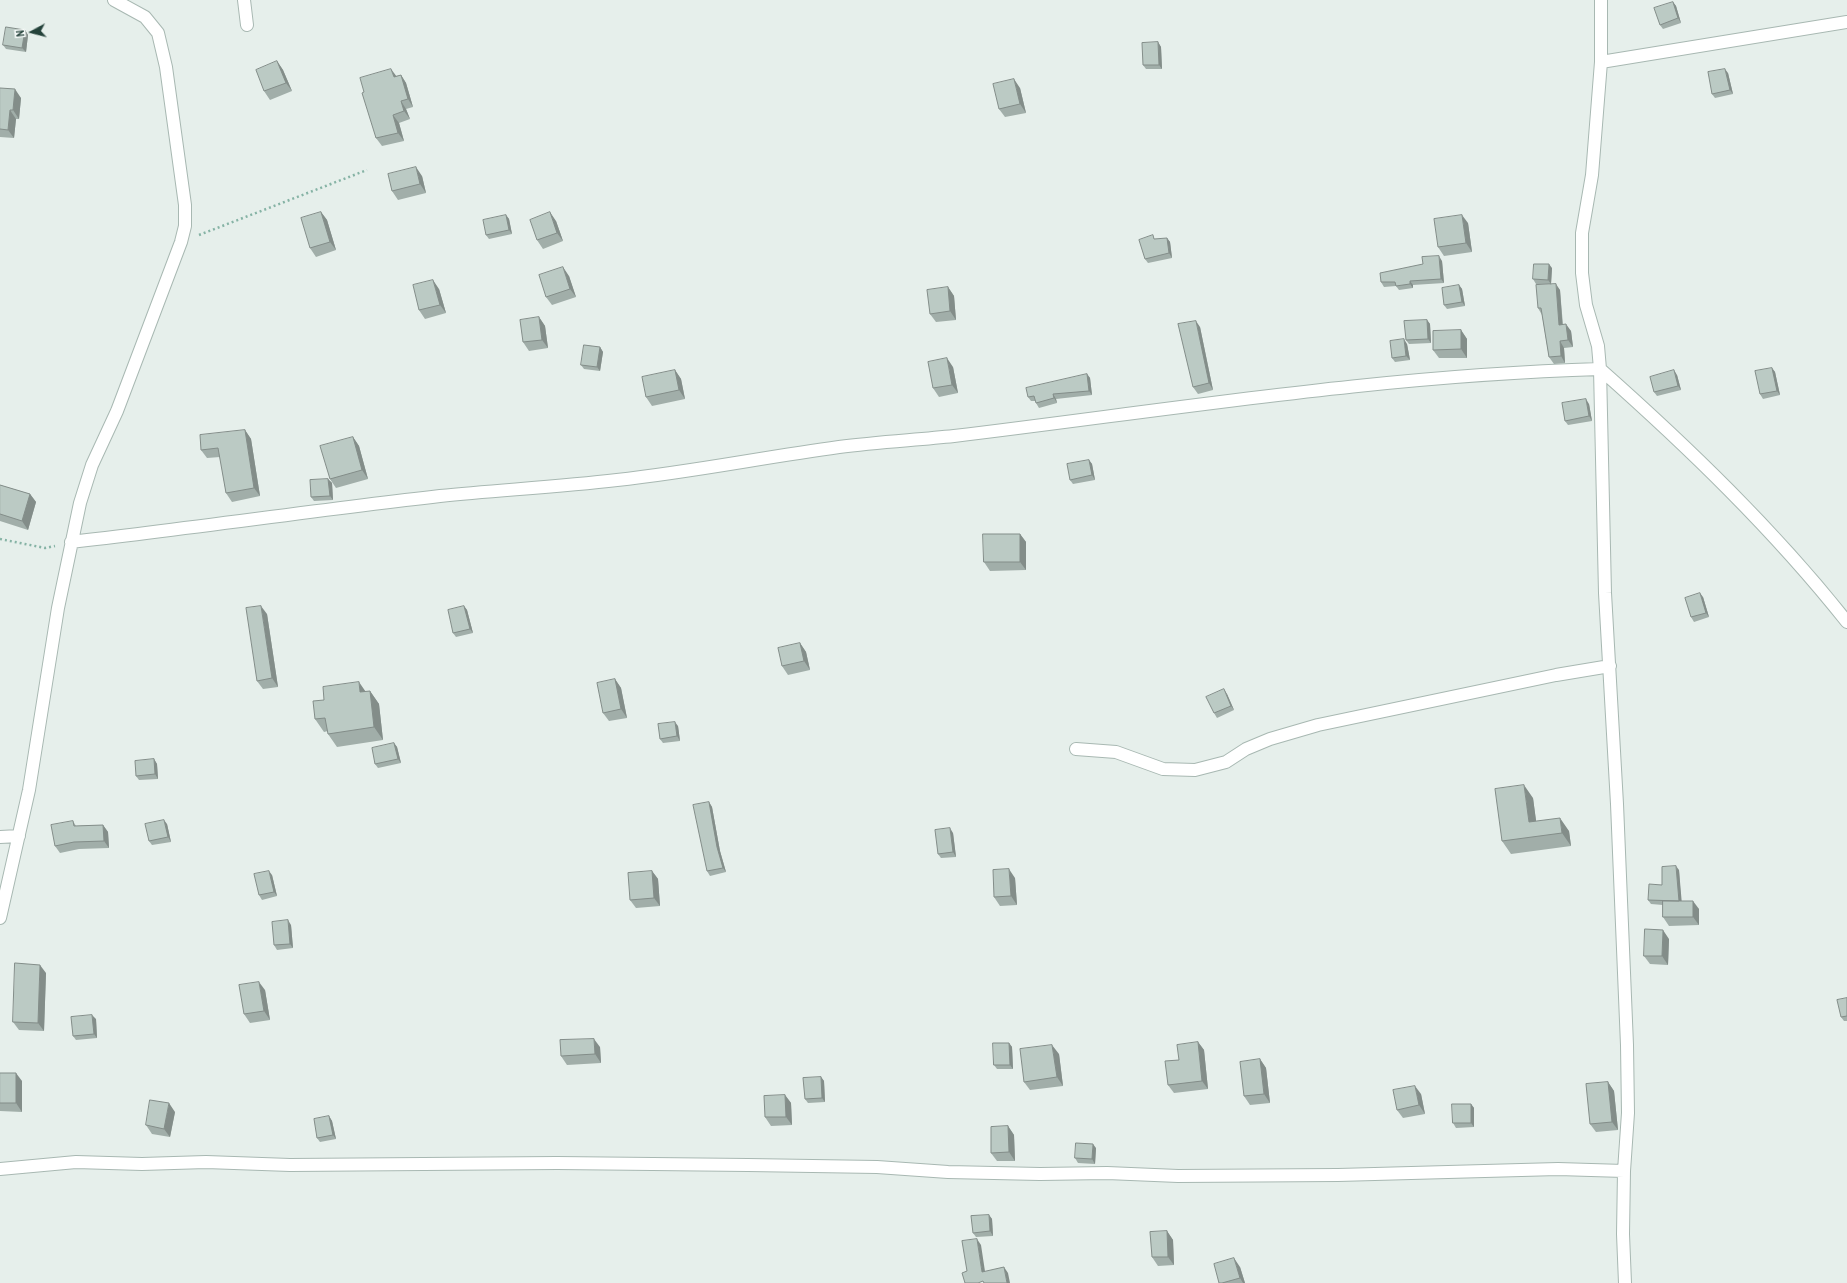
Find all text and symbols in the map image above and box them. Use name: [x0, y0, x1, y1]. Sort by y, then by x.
north arrow: [12, 12, 52, 52]
text: N: [13, 29, 27, 38]

